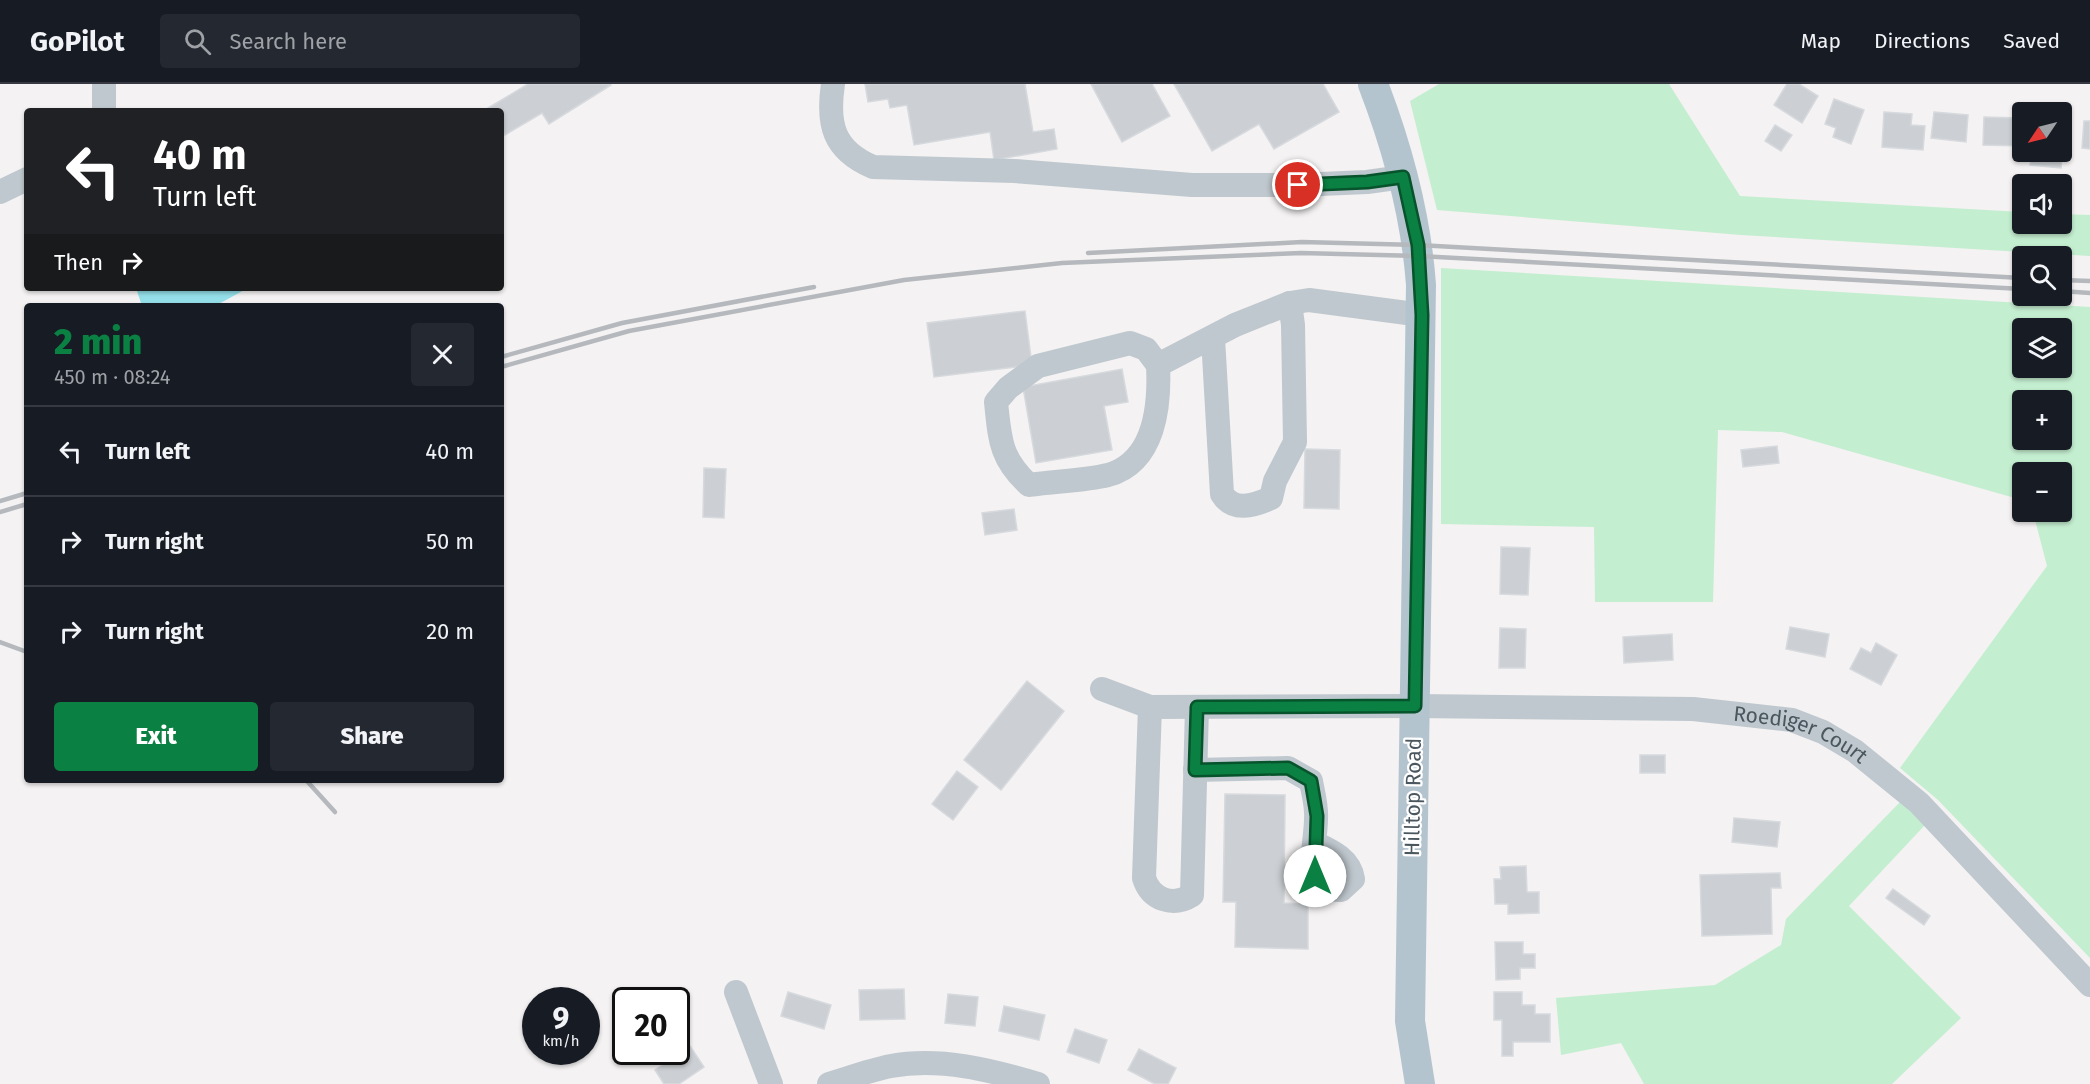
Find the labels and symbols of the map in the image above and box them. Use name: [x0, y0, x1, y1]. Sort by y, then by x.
north arrow: [2012, 102, 2072, 162]
pin: [1272, 159, 1323, 210]
street label: Roediger Court: [1732, 701, 1873, 769]
street label: Hilltop Road: [1399, 738, 1427, 856]
position arrow: [1283, 844, 1347, 908]
speed limit sign: 20: [612, 987, 690, 1065]

